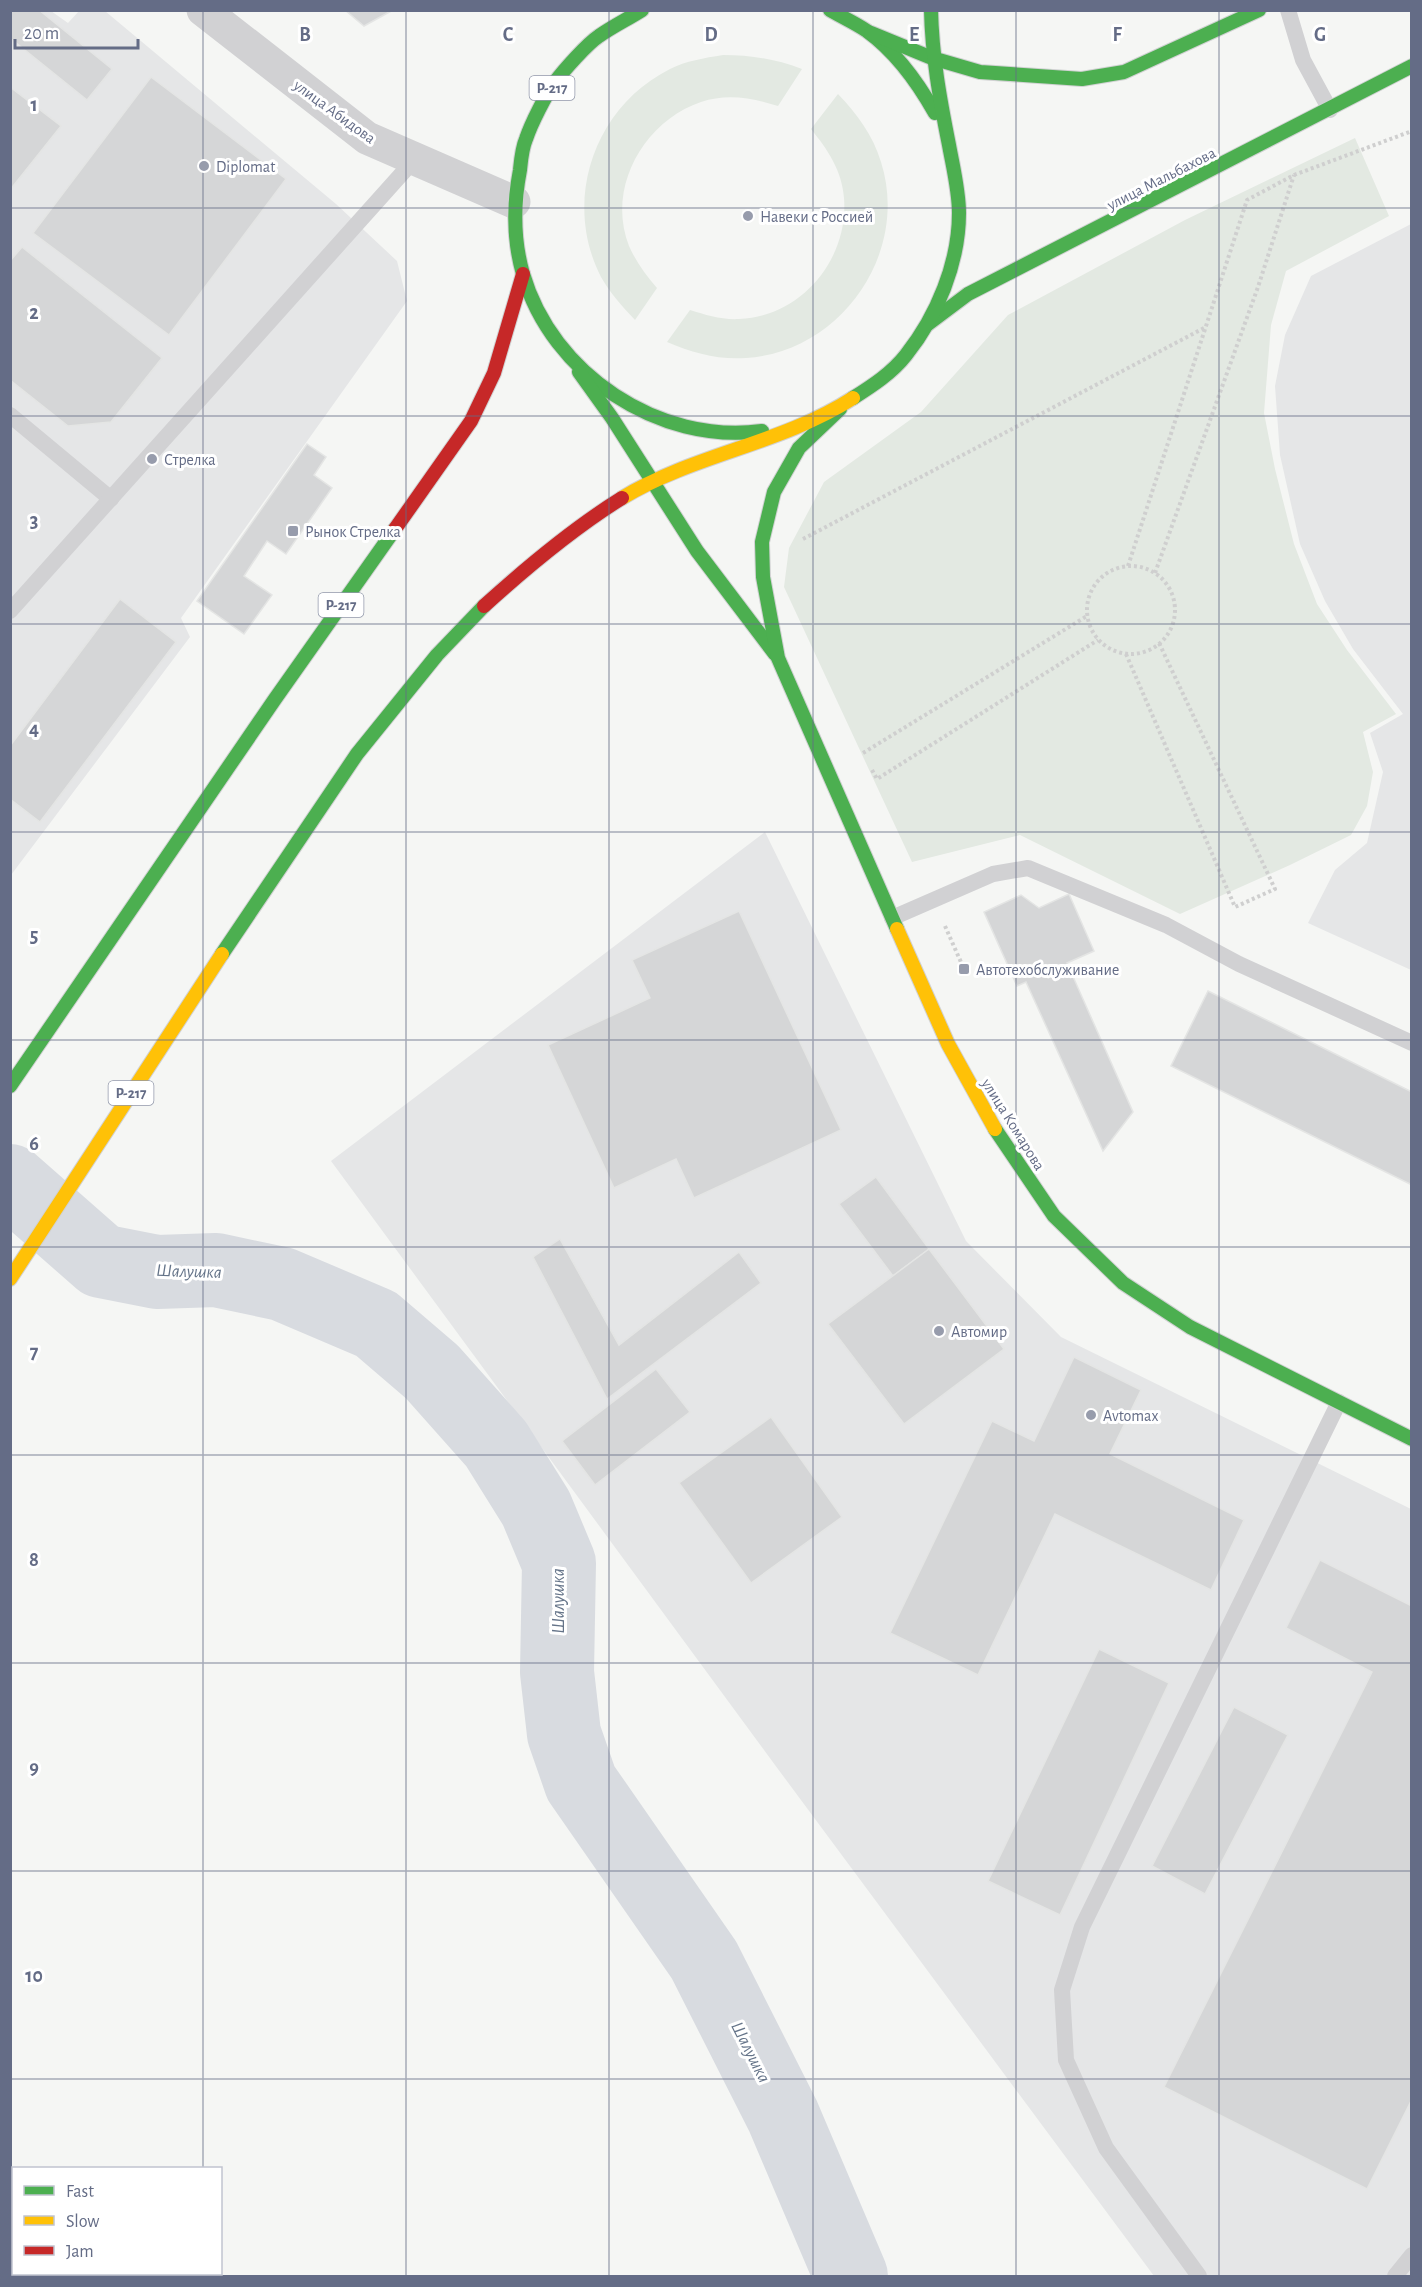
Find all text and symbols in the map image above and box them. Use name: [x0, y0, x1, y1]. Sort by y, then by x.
scale bar: [15, 12, 138, 50]
text: 20 m: [24, 25, 59, 43]
text: B: [299, 25, 311, 45]
text: C: [503, 25, 514, 45]
text: D: [704, 25, 718, 45]
text: E: [909, 25, 919, 45]
text: F: [1112, 25, 1122, 45]
text: G: [1314, 25, 1326, 45]
street label: улица Абидова: [289, 76, 378, 147]
road number: Р-217: [530, 76, 574, 100]
text: 1: [30, 95, 38, 115]
street label: улица Мальбахова: [1104, 145, 1219, 215]
marker: Diplomat: [197, 159, 211, 173]
place label: Diplomat: [216, 159, 275, 175]
marker: Навеки с Россией: [741, 209, 755, 223]
place label: Навеки с Россией: [760, 209, 873, 225]
text: 2: [29, 303, 39, 323]
marker: Стрелка: [145, 452, 159, 466]
place label: Стрелка: [164, 452, 216, 468]
text: 3: [30, 511, 38, 531]
marker: Рынок Стрелка: [286, 524, 300, 538]
place label: Рынок Стрелка: [305, 524, 401, 540]
road number: Р-217: [318, 593, 364, 617]
text: 4: [29, 719, 39, 739]
text: 5: [30, 926, 38, 946]
marker: Автотехобслуживание: [957, 962, 971, 976]
place label: Автотехобслуживание: [976, 962, 1119, 979]
street label: улица Комарова: [977, 1075, 1048, 1174]
road number: Р-217: [108, 1081, 154, 1105]
text: 6: [29, 1134, 39, 1154]
water label: Шалушка: [156, 1262, 222, 1282]
marker: Автомир: [932, 1324, 946, 1338]
place label: Автомир: [951, 1324, 1007, 1340]
text: 7: [30, 1342, 39, 1362]
marker: Avtomax: [1084, 1408, 1098, 1422]
place label: Avtomax: [1103, 1408, 1158, 1424]
text: 8: [29, 1550, 39, 1570]
water label: Шалушка: [550, 1568, 568, 1634]
text: 9: [29, 1758, 39, 1778]
text: 10: [25, 1966, 43, 1986]
water label: Шалушка: [727, 2019, 773, 2086]
legend: [12, 2167, 222, 2275]
text: Fast: [66, 2183, 94, 2201]
text: Slow: [66, 2213, 99, 2231]
text: Jam: [66, 2243, 94, 2261]

